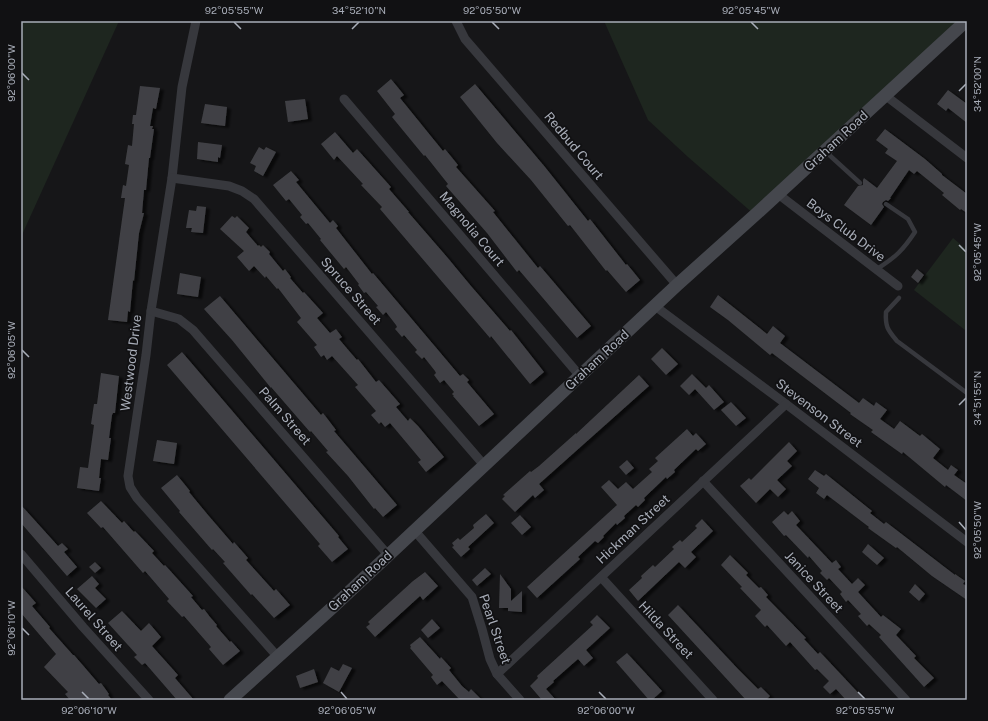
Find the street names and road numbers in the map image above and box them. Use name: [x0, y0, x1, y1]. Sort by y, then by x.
street label: Graham Road: [801, 108, 871, 174]
street label: Redbud Court: [541, 109, 607, 183]
street label: Magnolia Court: [436, 189, 508, 269]
street label: Boys Club Drive: [804, 195, 888, 265]
street label: Spruce Street: [318, 254, 384, 328]
street label: Westwood Drive: [118, 314, 144, 412]
street label: Graham Road: [562, 327, 632, 393]
street label: Stevenson Street: [773, 376, 865, 450]
street label: Palm Street: [256, 384, 314, 448]
street label: Hickman Street: [593, 491, 673, 567]
street label: Graham Road: [325, 548, 395, 614]
street label: Janice Street: [782, 548, 846, 616]
street label: Laurel Street: [62, 584, 126, 654]
street label: Pearl Street: [476, 592, 514, 666]
street label: Hilda Street: [636, 598, 696, 662]

